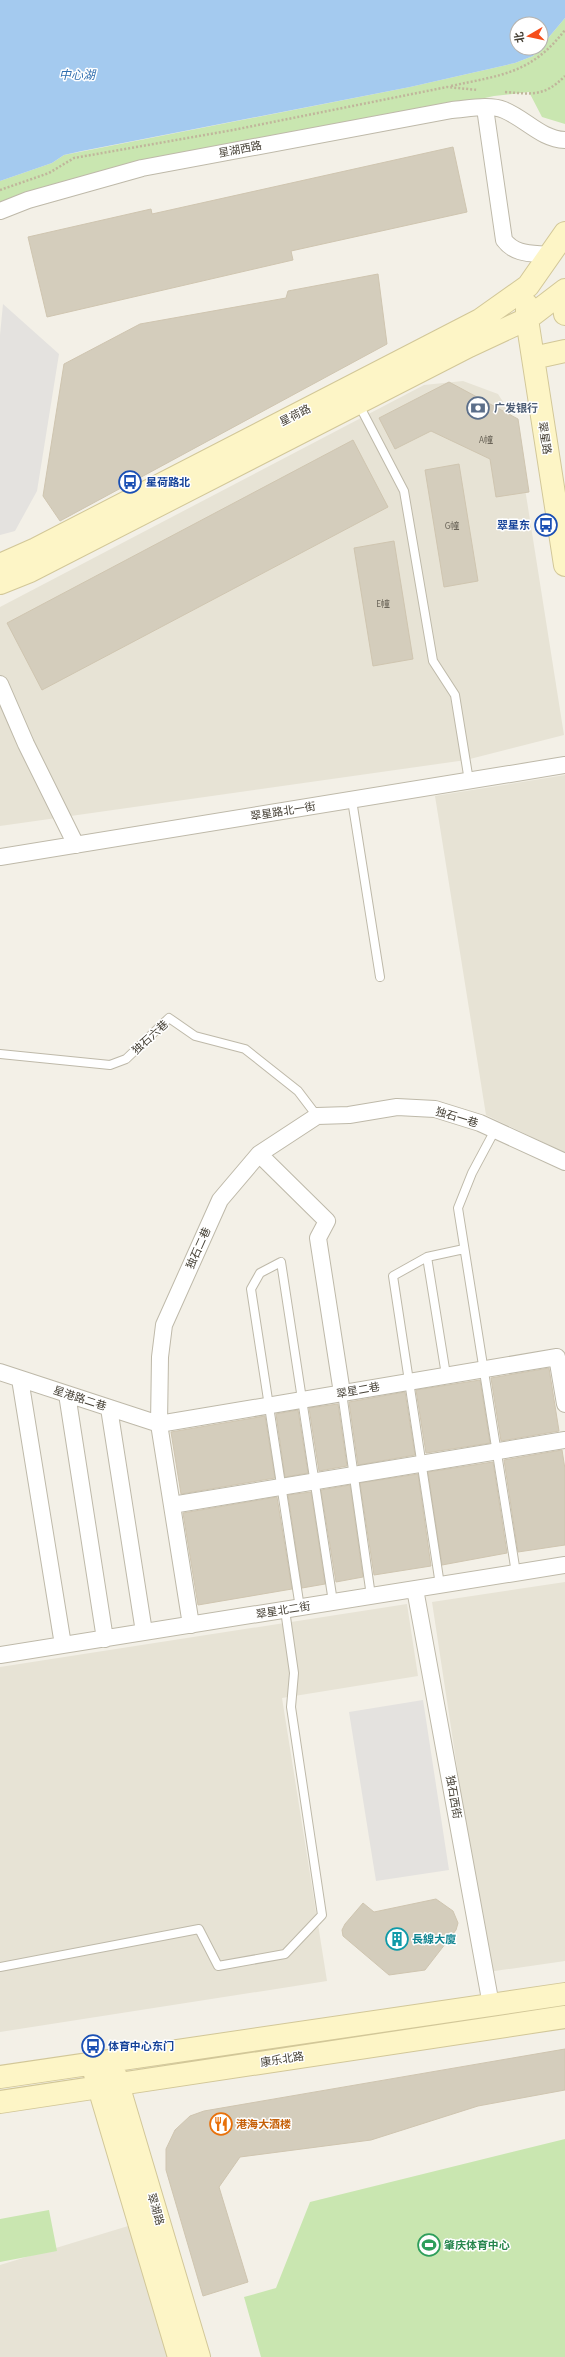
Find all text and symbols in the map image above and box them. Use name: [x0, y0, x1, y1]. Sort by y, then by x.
north arrow: [509, 16, 549, 56]
text: 北: [511, 31, 528, 44]
water label: 中心湖: [59, 67, 97, 84]
street label: 星湖西路: [217, 138, 263, 161]
bank icon: 广发银行: [465, 395, 491, 421]
street label: 星荷路: [277, 401, 313, 430]
place label: 广发银行: [494, 401, 538, 416]
street label: 翠星路: [535, 421, 554, 456]
house number: A幢: [479, 434, 493, 447]
bus stop icon: 星荷路北: [117, 469, 143, 495]
place label: 星荷路北: [146, 475, 190, 490]
bus stop icon: 翠星东: [533, 512, 559, 538]
place label: 翠星东: [497, 518, 530, 533]
house number: G幢: [445, 520, 459, 533]
house number: E幢: [376, 598, 390, 611]
street label: 翠星路北一街: [249, 799, 317, 824]
street label: 独石六巷: [129, 1017, 172, 1058]
street label: 独石一巷: [434, 1104, 480, 1131]
street label: 独石二巷: [183, 1225, 214, 1271]
street label: 翠星二巷: [335, 1379, 381, 1402]
street label: 星港路二巷: [51, 1383, 108, 1414]
street label: 翠星北二街: [255, 1599, 311, 1622]
street label: 独石西街: [442, 1774, 465, 1820]
building icon: 長線大廈: [384, 1926, 410, 1952]
place label: 長線大廈: [412, 1932, 456, 1947]
bus stop icon: 体育中心东门: [80, 2033, 106, 2059]
place label: 体育中心东门: [108, 2039, 174, 2054]
street label: 康乐北路: [259, 2049, 305, 2070]
restaurant icon: 港海大酒楼: [208, 2111, 234, 2137]
place label: 港海大酒楼: [236, 2117, 291, 2132]
street label: 翠湖路: [144, 2191, 167, 2227]
sports icon: 肇庆体育中心: [416, 2232, 442, 2258]
place label: 肇庆体育中心: [444, 2238, 510, 2253]

